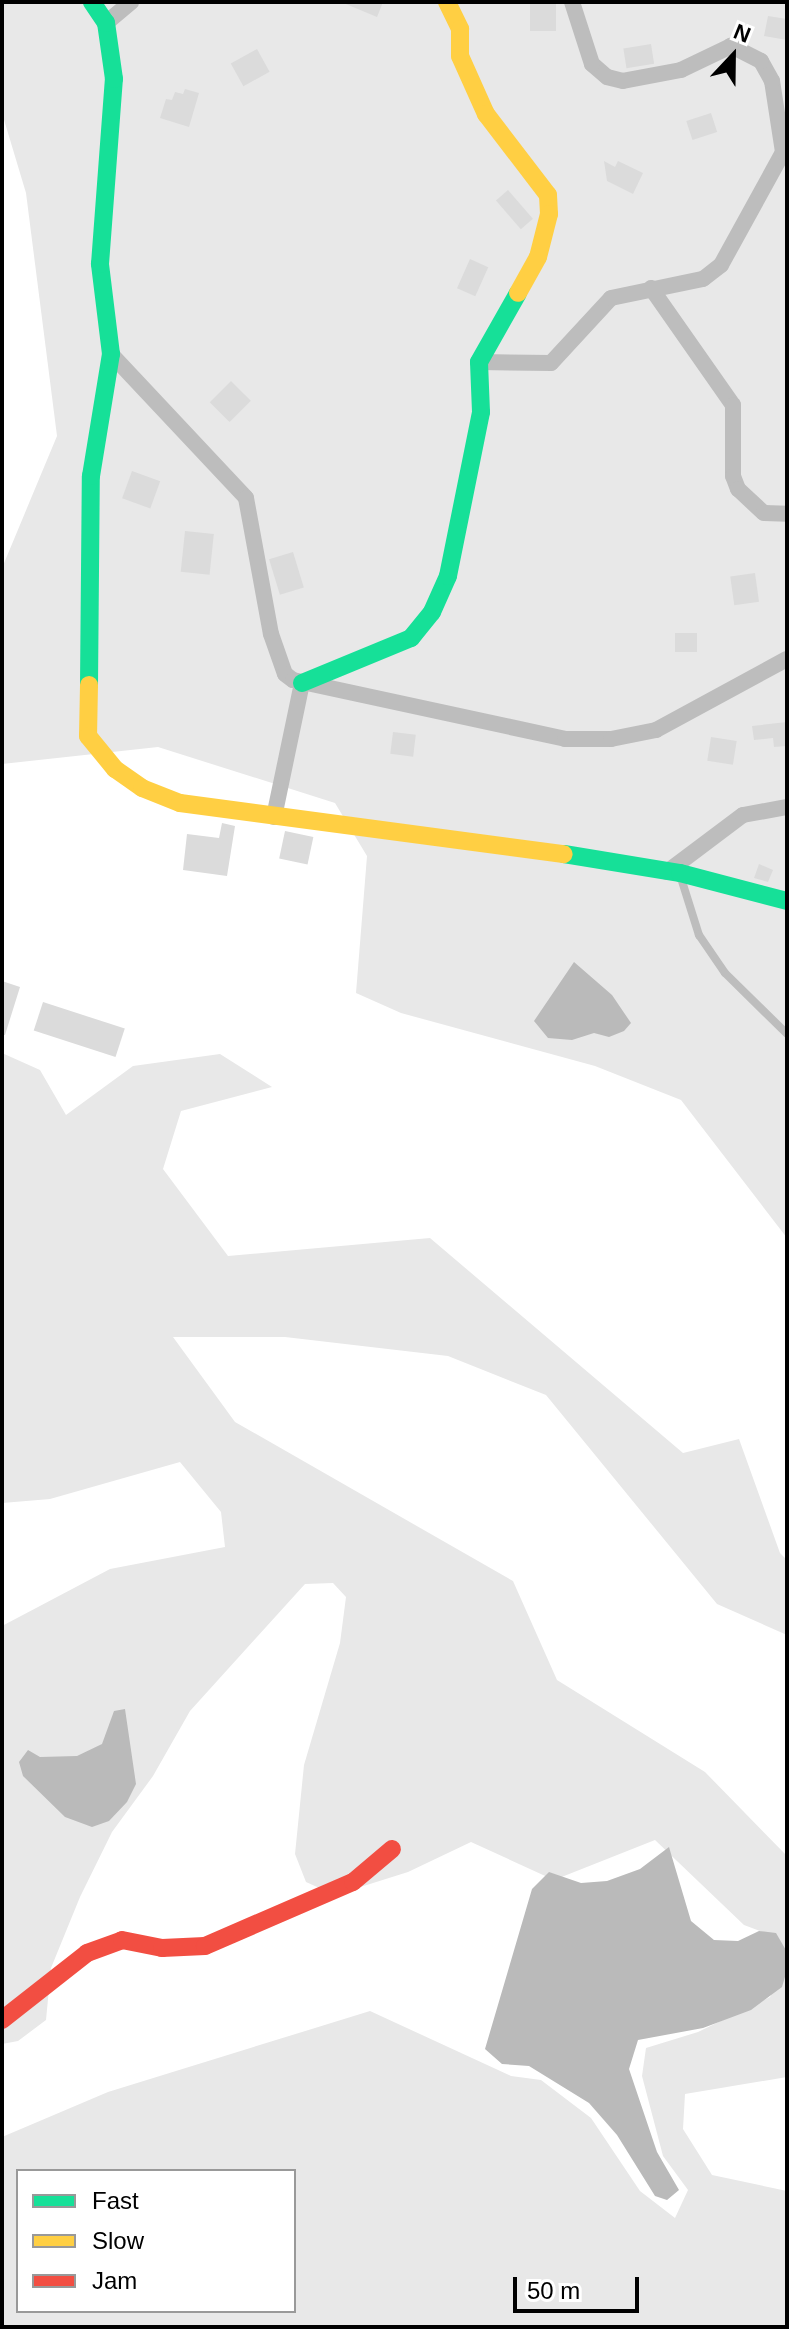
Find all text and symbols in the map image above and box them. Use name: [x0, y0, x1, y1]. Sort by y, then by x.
north arrow: [693, 16, 773, 96]
text: N: [730, 19, 754, 48]
legend: [16, 2169, 296, 2313]
text: Fast: [92, 2187, 139, 2214]
text: Slow: [92, 2227, 144, 2254]
scale bar: [517, 2261, 643, 2311]
text: Jam: [92, 2267, 137, 2294]
text: 50 m: [527, 2277, 580, 2304]

